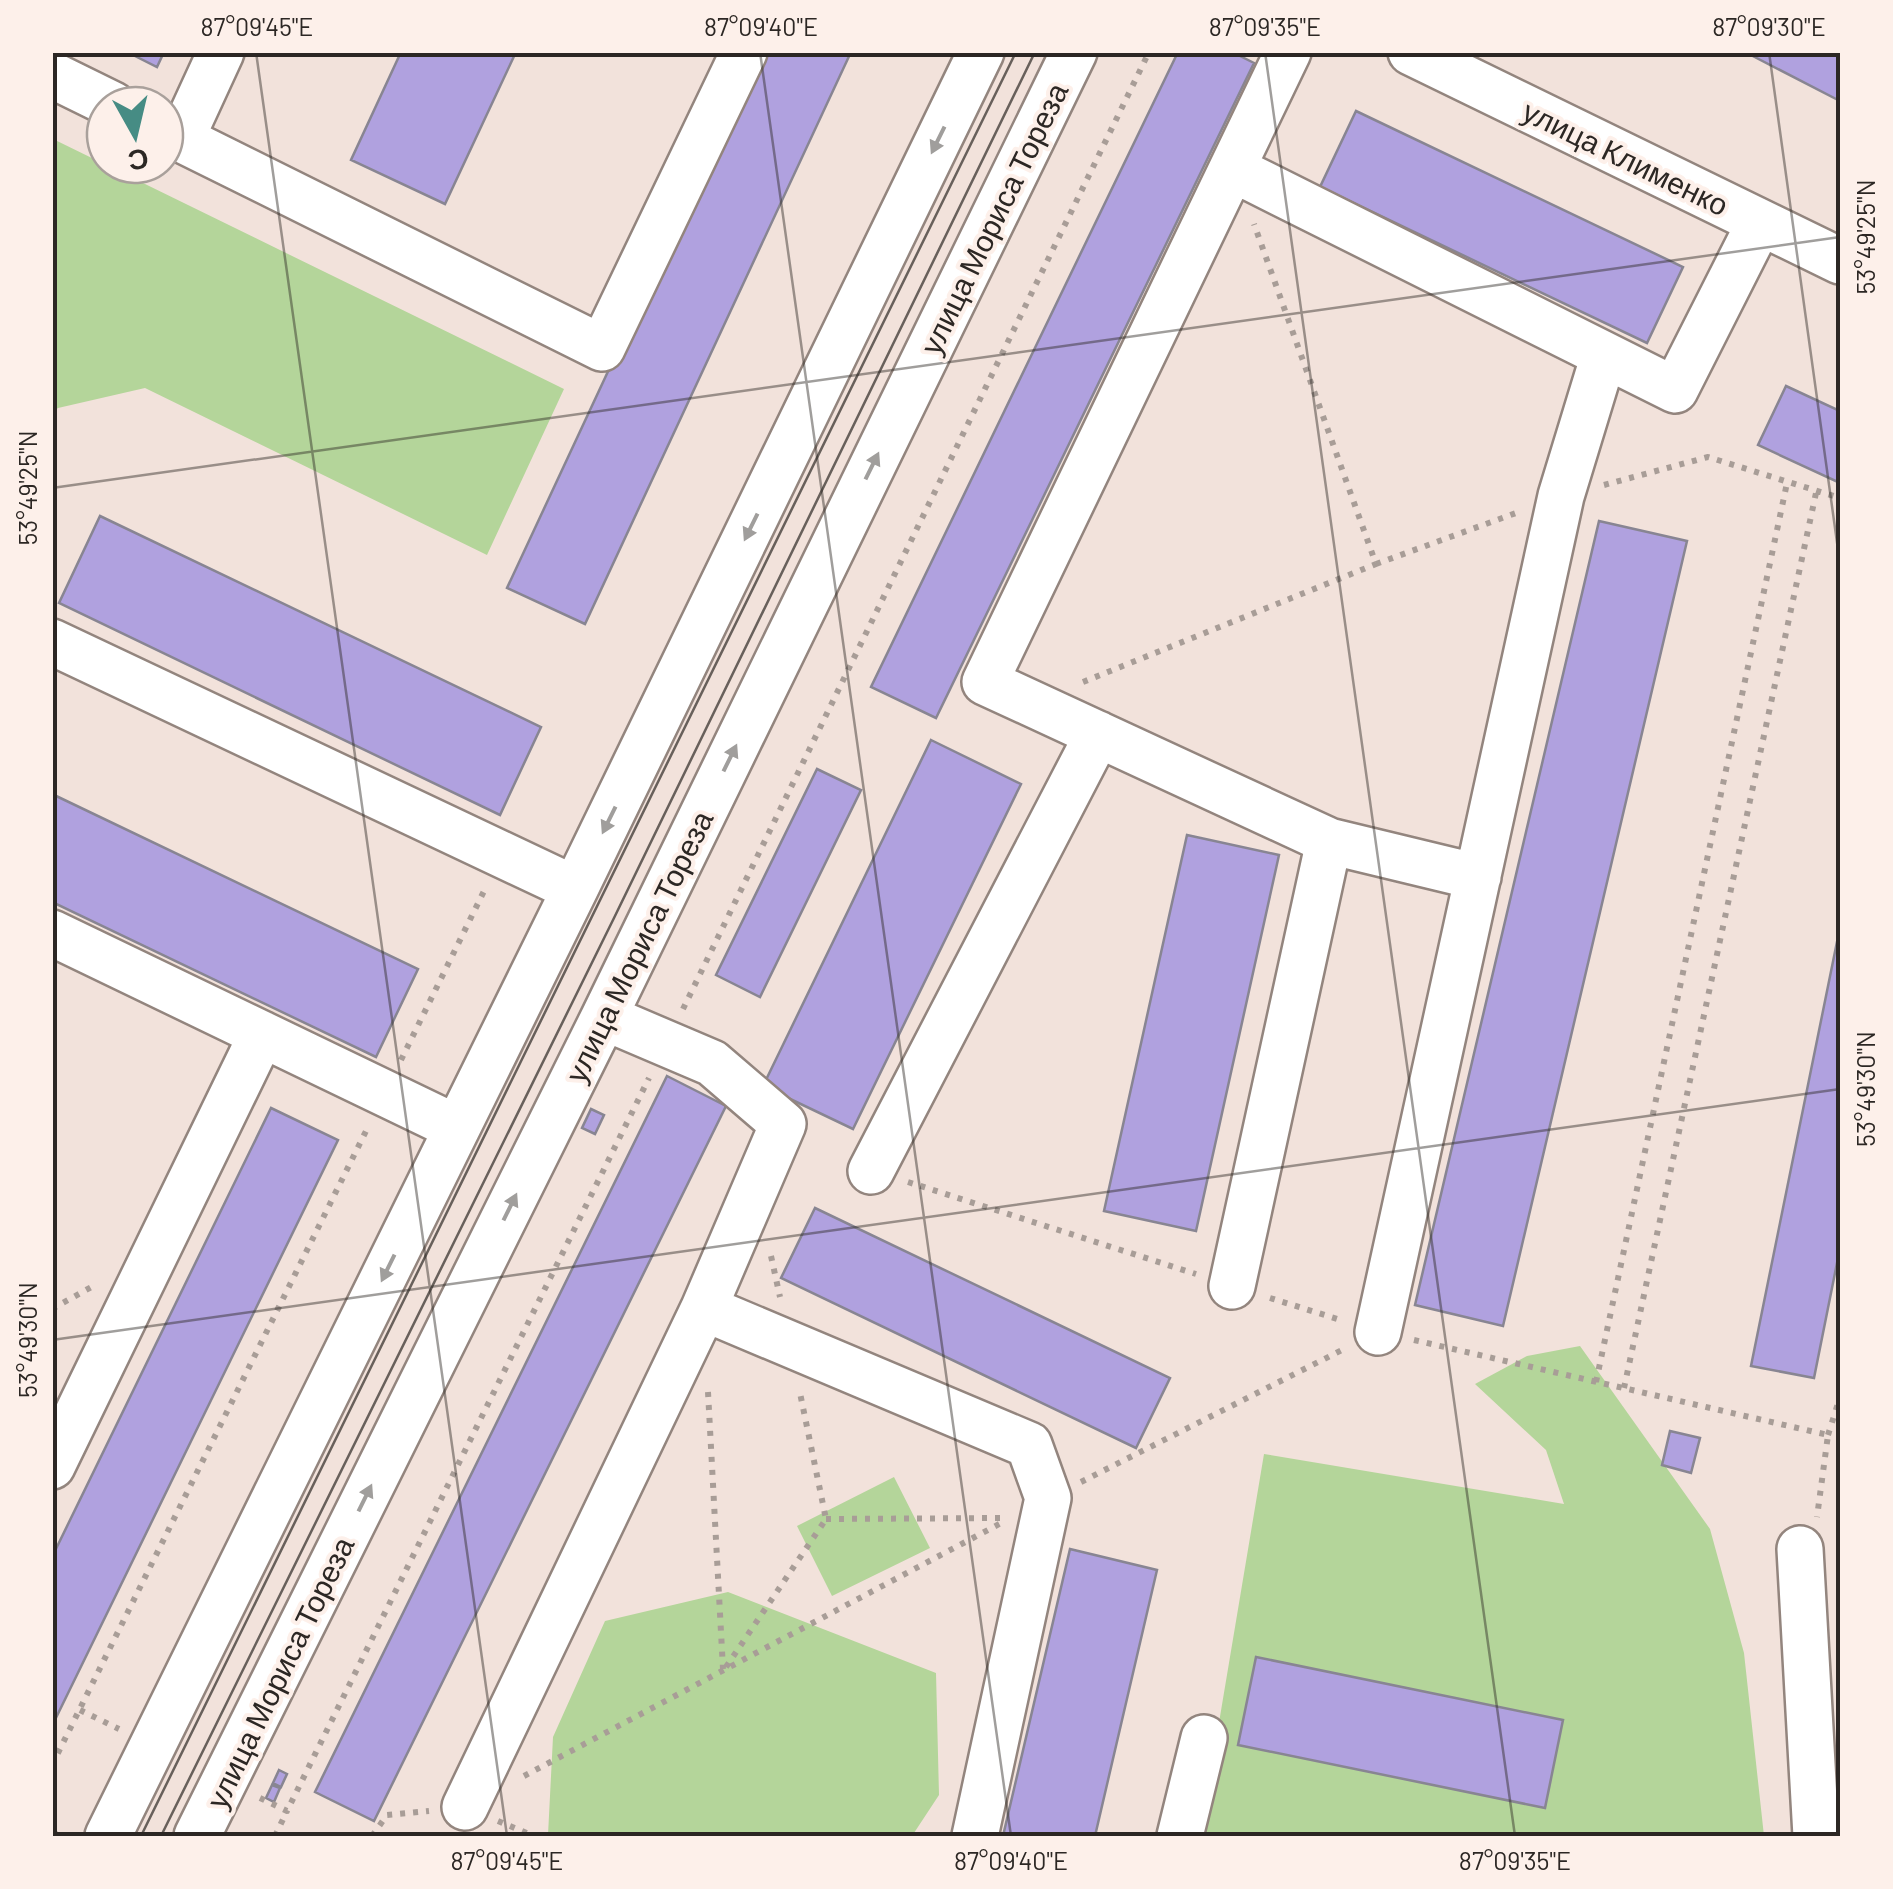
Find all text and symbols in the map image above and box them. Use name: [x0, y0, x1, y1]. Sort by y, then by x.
text: 87°09'45"E: [201, 11, 313, 41]
text: 87°09'40"E: [704, 11, 818, 41]
text: 87°09'35"E: [1209, 11, 1321, 41]
text: 87°09'30"E: [1712, 11, 1826, 41]
street label: улица Мориса Тореза: [912, 76, 1075, 360]
north arrow: [85, 85, 185, 185]
street label: улица Клименко: [1517, 92, 1735, 222]
one-way arrow: [930, 126, 947, 155]
text: С: [126, 143, 151, 179]
text: 53°49'25"N: [1850, 179, 1880, 295]
text: 53°49'25"N: [12, 430, 42, 546]
one-way arrow: [863, 451, 880, 480]
one-way arrow: [742, 513, 759, 542]
one-way arrow: [721, 744, 738, 773]
street label: улица Мориса Тореза: [557, 804, 720, 1088]
one-way arrow: [601, 805, 618, 834]
text: 53°49'30"N: [1850, 1031, 1880, 1147]
one-way arrow: [501, 1193, 518, 1222]
one-way arrow: [380, 1254, 397, 1283]
text: 53°49'30"N: [12, 1282, 42, 1398]
one-way arrow: [356, 1484, 373, 1513]
street label: улица Мориса Тореза: [198, 1530, 361, 1814]
text: 87°09'45"E: [451, 1845, 563, 1875]
text: 87°09'40"E: [954, 1845, 1068, 1875]
text: 87°09'35"E: [1459, 1845, 1571, 1875]

